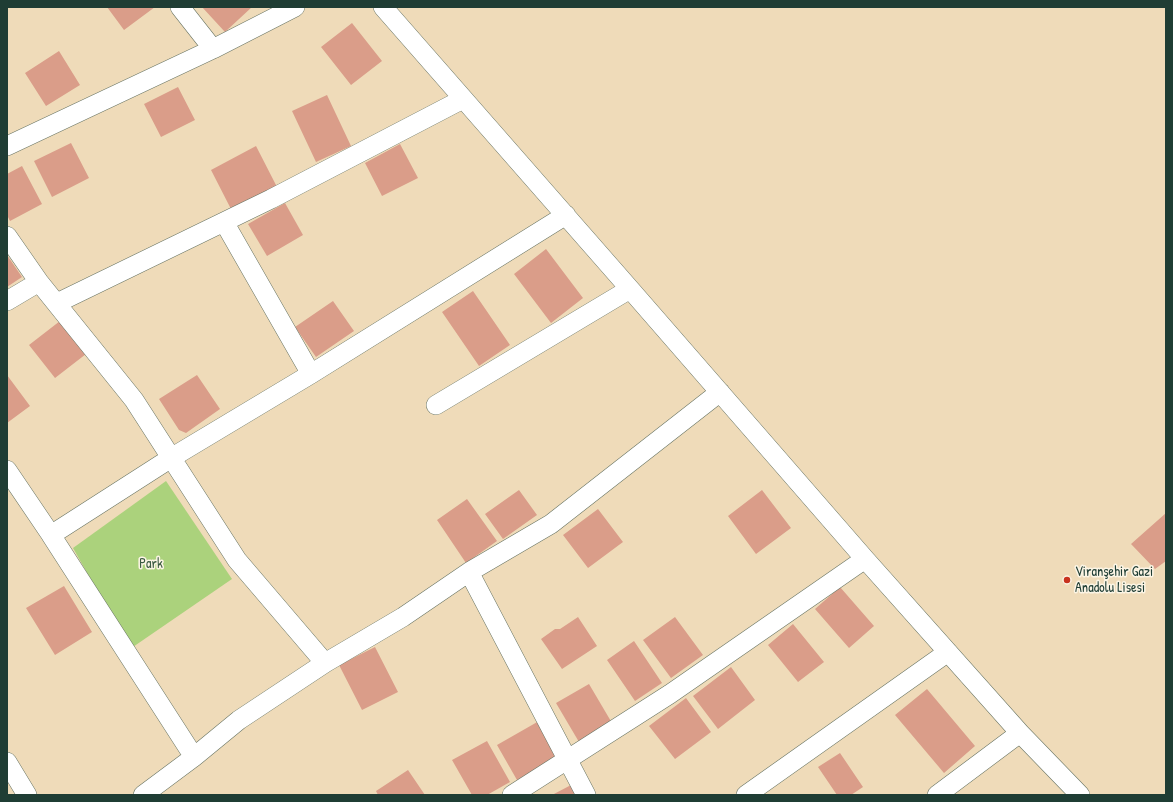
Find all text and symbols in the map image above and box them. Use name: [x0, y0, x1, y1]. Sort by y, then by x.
park label: Park: [139, 556, 163, 572]
place label: Viranşehir Gazi Anadolu Lisesi: [1075, 564, 1153, 596]
marker: Viranşehir Gazi Anadolu Lisesi: [1062, 575, 1072, 585]

